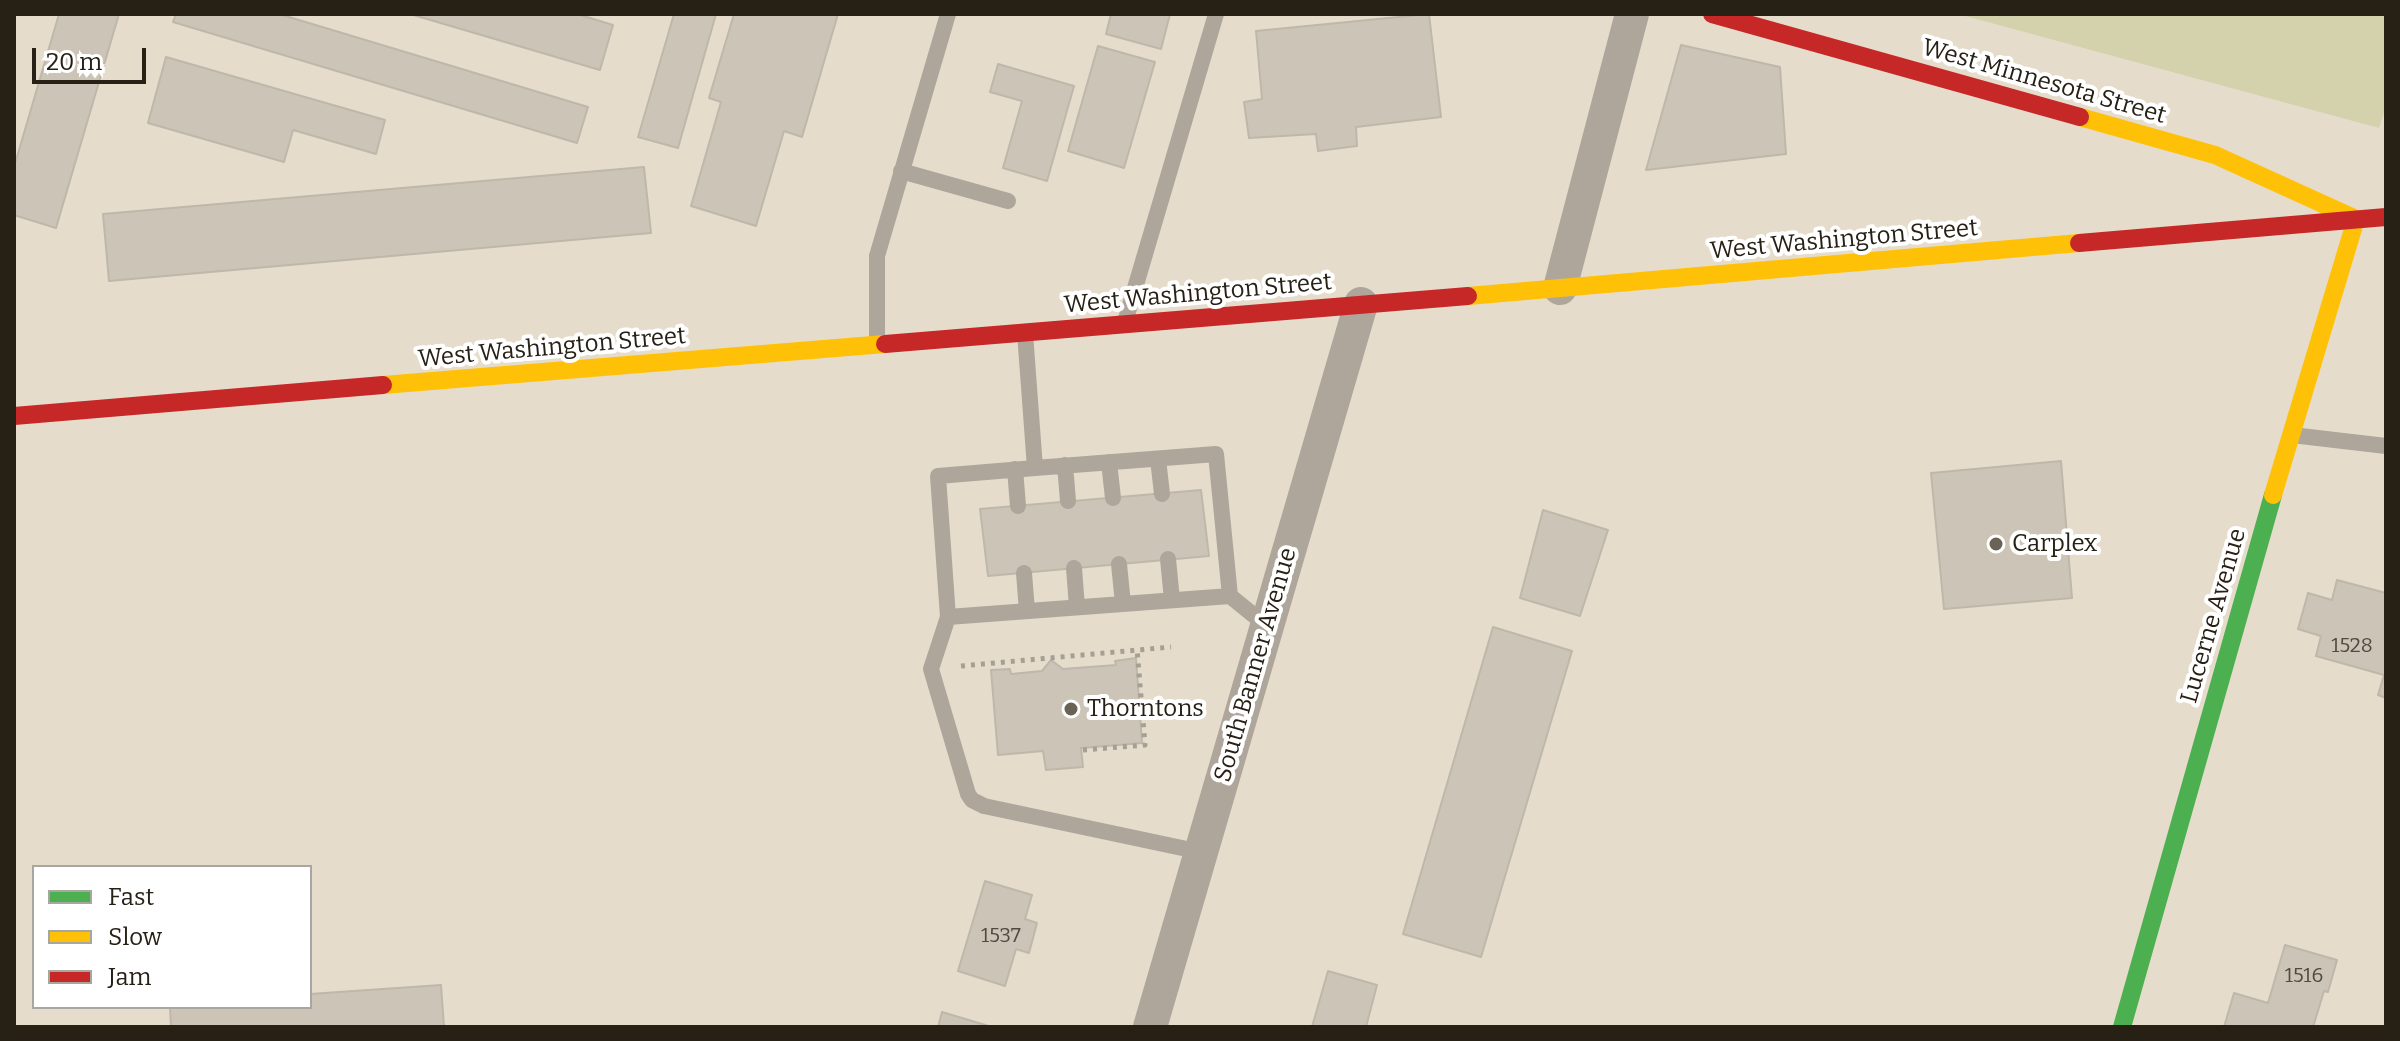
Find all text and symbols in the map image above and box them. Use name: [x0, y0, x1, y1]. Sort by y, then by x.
scale bar: [36, 32, 150, 82]
street label: West Minnesota Street: [1919, 33, 2169, 131]
text: 20 m: [46, 48, 102, 76]
street label: West Washington Street: [1709, 214, 1979, 266]
street label: West Washington Street: [1063, 268, 1333, 320]
street label: West Washington Street: [417, 322, 687, 374]
street label: Lucerne Avenue: [2175, 525, 2253, 707]
place label: Carplex: [2012, 530, 2097, 558]
marker: Carplex: [1987, 535, 2005, 553]
street label: South Banner Avenue: [1209, 545, 1303, 785]
house number: 1528: [2331, 634, 2373, 658]
place label: Thorntons: [1087, 695, 1204, 723]
marker: Thorntons: [1062, 700, 1080, 718]
legend: [32, 865, 312, 1009]
text: Fast: [108, 883, 154, 911]
text: Slow: [108, 923, 162, 951]
house number: 1537: [981, 924, 1021, 948]
text: Jam: [108, 963, 151, 991]
house number: 1516: [2285, 964, 2323, 988]

